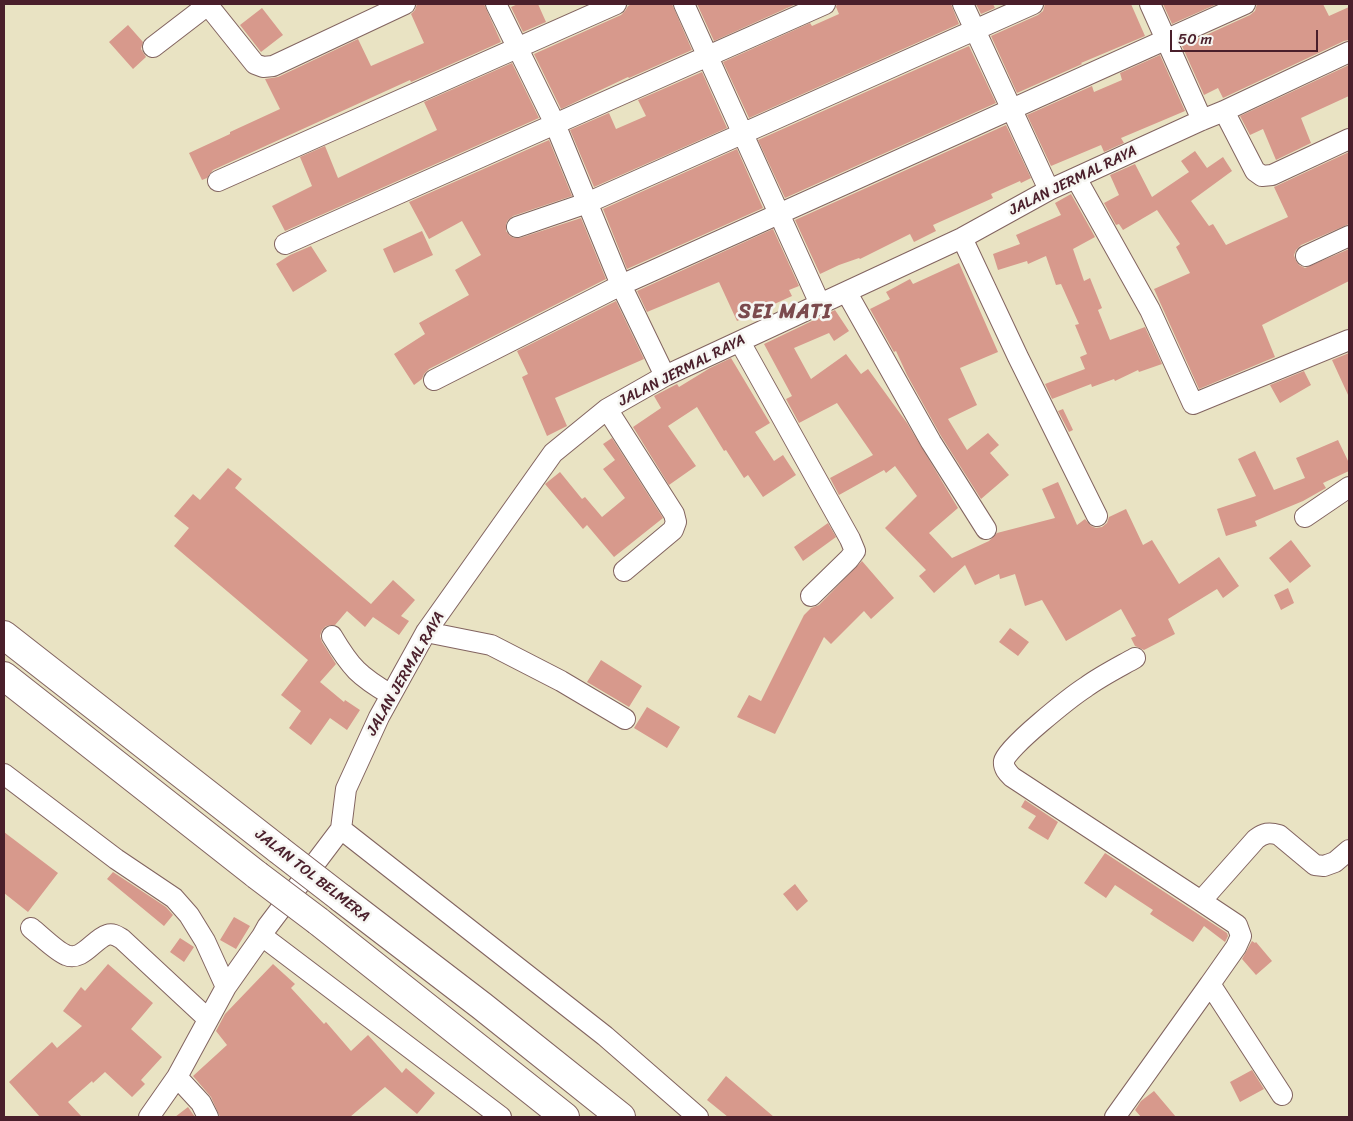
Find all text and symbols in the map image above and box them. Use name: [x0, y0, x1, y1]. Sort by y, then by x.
scale bar: [1173, 20, 1320, 52]
text: 50 m: [1178, 26, 1212, 52]
street label: JALAN JERMAL RAYA: [1006, 142, 1140, 220]
district label: SEI MATI: [739, 301, 831, 325]
street label: JALAN JERMAL RAYA: [616, 331, 748, 411]
street label: JALAN JERMAL RAYA: [363, 609, 449, 739]
street label: JALAN TOL BELMERA: [251, 826, 373, 926]

